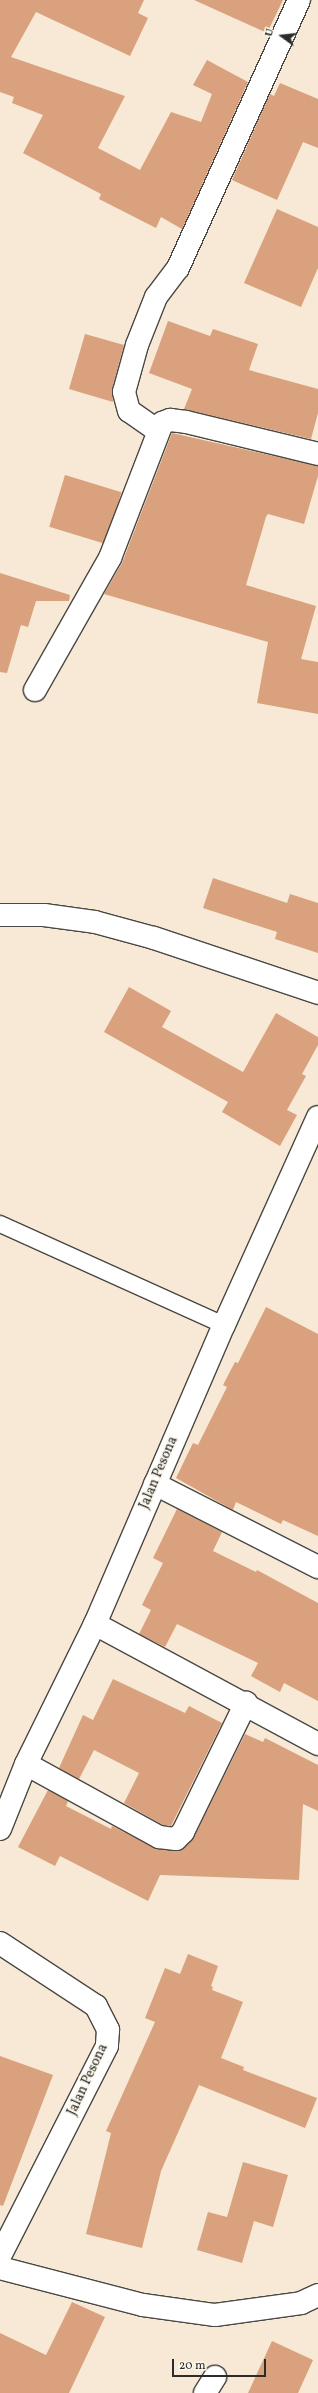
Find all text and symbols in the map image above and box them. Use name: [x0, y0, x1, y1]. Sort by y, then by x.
north arrow: [262, 16, 302, 56]
text: U: [262, 27, 278, 38]
street label: Jalan Pesona: [136, 1434, 182, 1512]
street label: Jalan Pesona: [64, 2041, 112, 2119]
scale bar: [174, 2351, 268, 2377]
text: 20 m: [179, 2358, 206, 2374]

